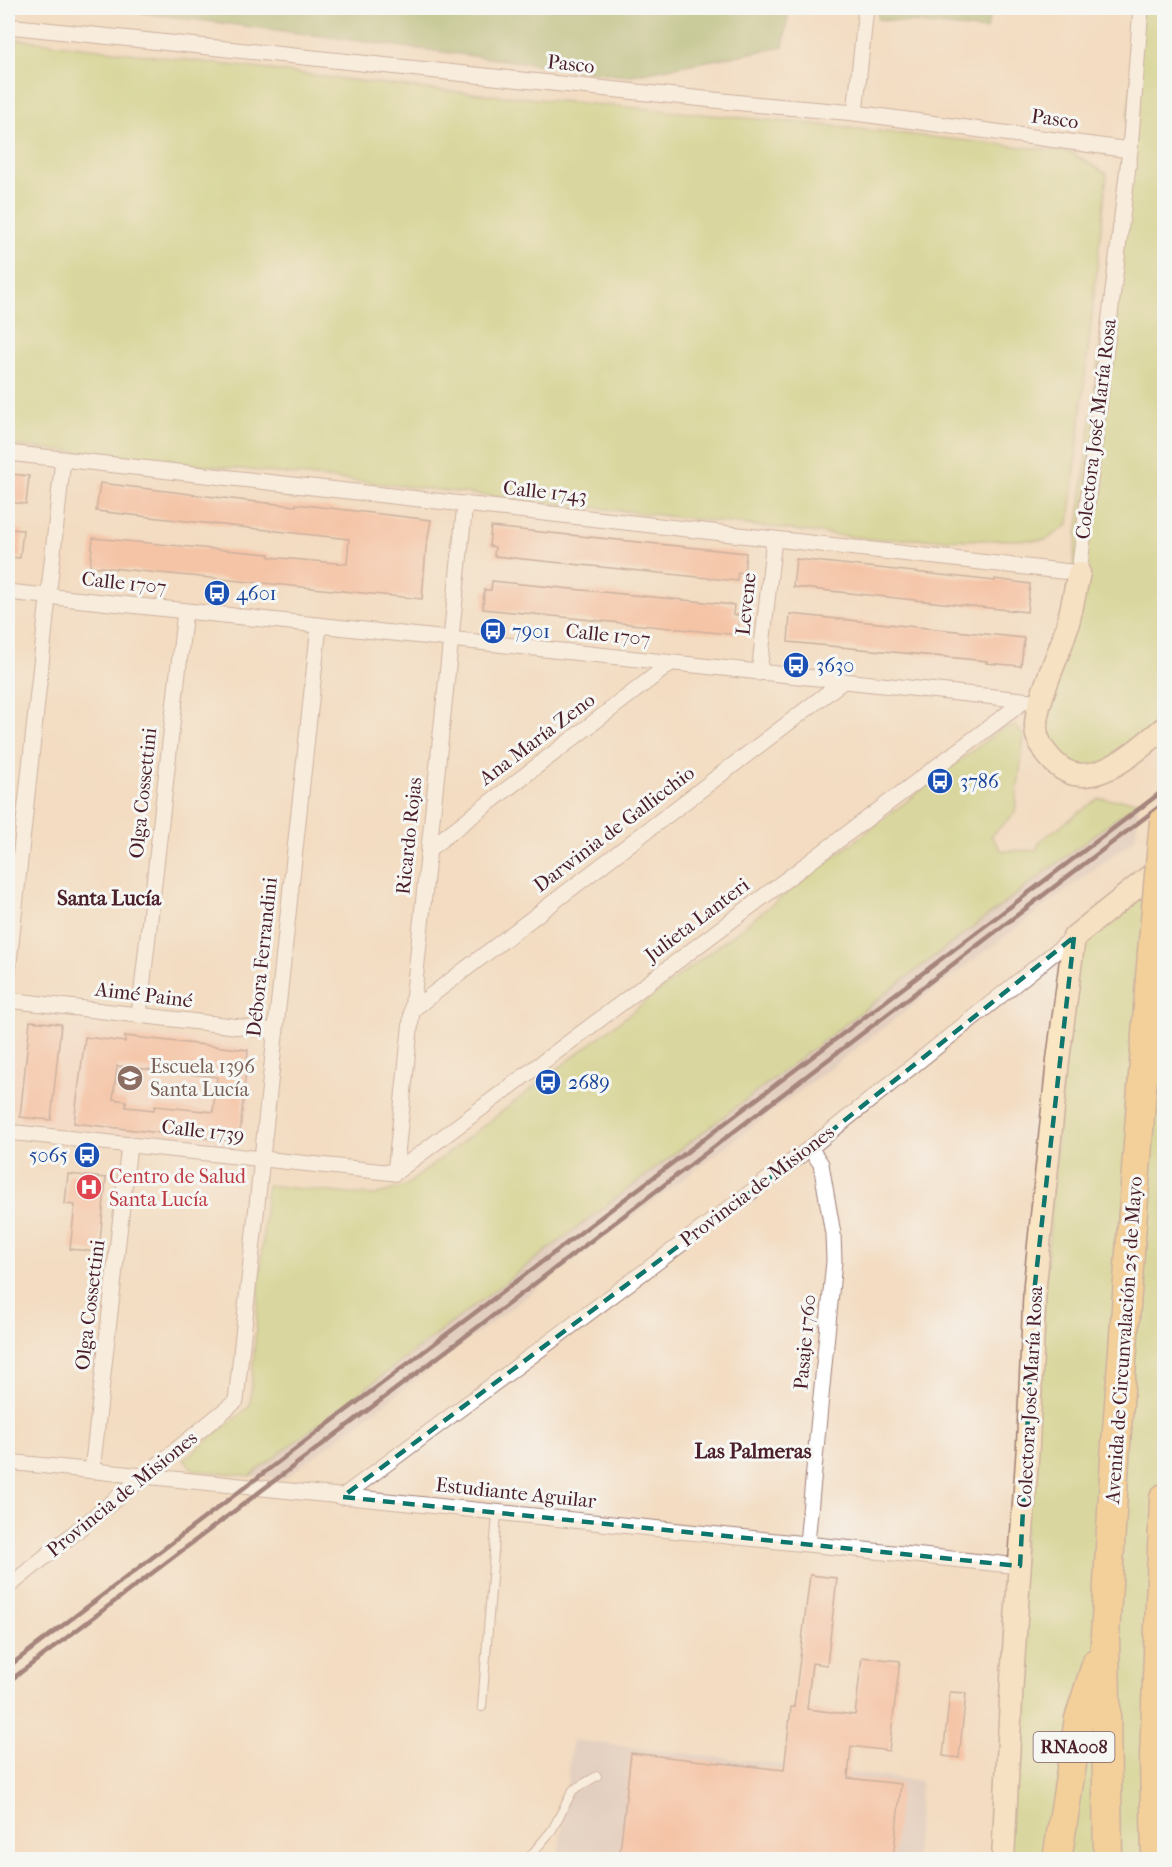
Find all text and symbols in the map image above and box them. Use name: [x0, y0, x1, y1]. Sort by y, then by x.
street label: Pasco: [546, 50, 596, 78]
street label: Pasco: [1030, 104, 1080, 134]
street label: Colectora José María Rosa: [1071, 317, 1121, 541]
street label: Calle 1743: [502, 476, 588, 508]
street label: Calle 1707: [80, 567, 168, 599]
street label: Levene: [731, 571, 761, 636]
bus stop icon: 4601: [202, 578, 232, 608]
place label: 4601: [236, 582, 277, 605]
bus stop icon: 7901: [478, 616, 508, 646]
street label: Calle 1707: [564, 619, 652, 651]
place label: 7901: [512, 620, 550, 643]
bus stop icon: 3630: [781, 650, 811, 680]
place label: 3630: [816, 654, 854, 677]
street label: Ana María Zeno: [474, 688, 599, 791]
street label: Olga Cossettini: [125, 726, 161, 860]
street label: Darwinia de Gallicchio: [529, 761, 699, 897]
bus stop icon: 3786: [925, 766, 955, 796]
place label: 3786: [960, 770, 999, 793]
street label: Ricardo Rojas: [391, 776, 427, 896]
street label: Julieta Lanteri: [639, 873, 754, 968]
street label: Débora Ferrandini: [242, 876, 282, 1038]
district label: Santa Lucía: [57, 886, 162, 910]
street label: Aimé Painé: [93, 977, 194, 1012]
place label: Escuela 1396 Santa Lucía: [150, 1055, 255, 1101]
school or university icon: Escuela 1396 Santa Lucía: [115, 1063, 145, 1093]
bus stop icon: 2689: [533, 1067, 563, 1097]
place label: 2689: [568, 1071, 610, 1094]
street label: Calle 1739: [160, 1115, 246, 1147]
street label: Provincia de Misiones: [675, 1121, 839, 1251]
bus stop icon: 5065: [72, 1140, 102, 1170]
place label: 5065: [29, 1144, 68, 1167]
place label: Centro de Salud Santa Lucía: [109, 1165, 247, 1211]
hospital icon: Centro de Salud Santa Lucía: [74, 1172, 104, 1202]
street label: Avenida de Circunvalación 25 de Mayo: [1101, 1175, 1147, 1506]
street label: Olga Cossettini: [71, 1238, 109, 1372]
street label: Colectora José María Rosa: [1013, 1285, 1047, 1508]
street label: Pasaje 1760: [789, 1293, 821, 1391]
street label: Provincia de Misiones: [42, 1426, 202, 1562]
district label: Las Palmeras: [695, 1439, 812, 1463]
street label: Estudiante Aguilar: [435, 1473, 598, 1513]
road number: RNA008: [1034, 1732, 1114, 1762]

